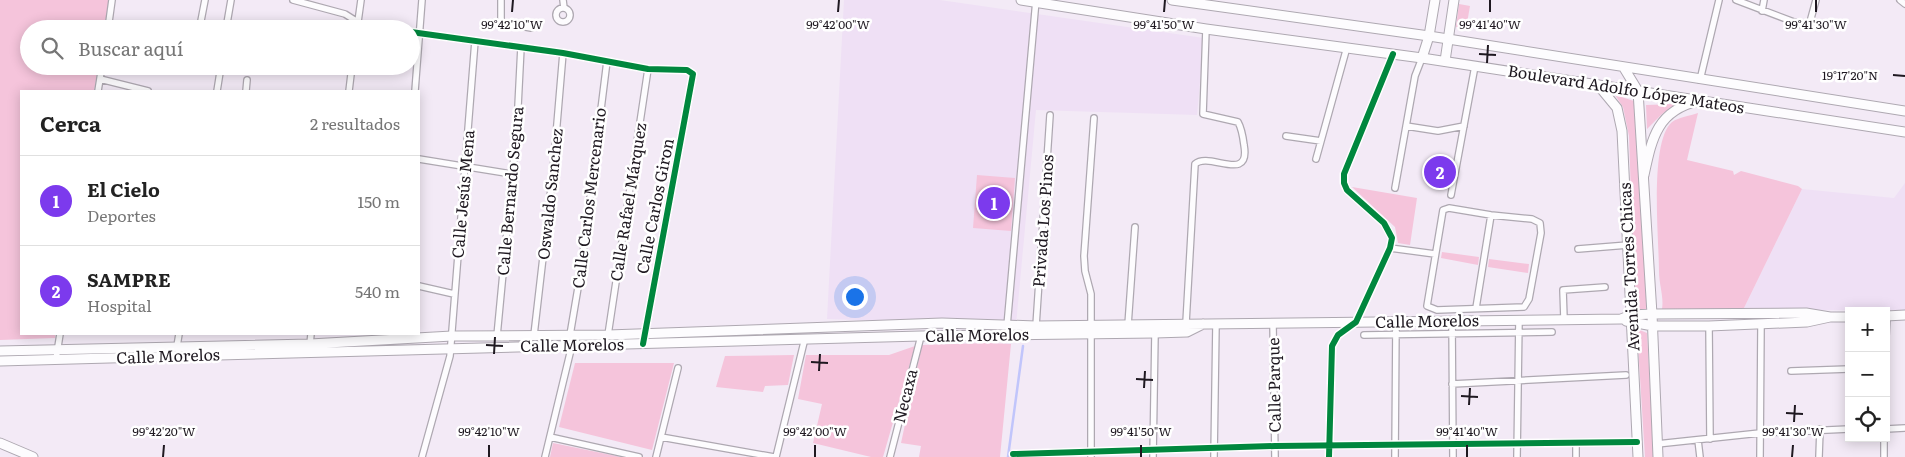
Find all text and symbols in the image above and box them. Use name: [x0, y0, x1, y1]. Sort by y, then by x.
text: 99°42'10"W: [481, 15, 543, 33]
text: 99°42'00"W: [806, 15, 870, 33]
text: 99°41'50"W: [1133, 15, 1195, 33]
text: 99°41'40"W: [1459, 15, 1521, 33]
text: 99°41'30"W: [1785, 15, 1847, 33]
search box: [20, 20, 420, 75]
icon: search: [38, 34, 66, 62]
text: Buscar aquí: [78, 34, 183, 62]
street label: Boulevard Adolfo López Mateos: [1506, 57, 1746, 119]
text: 19°17'20"N: [1822, 66, 1878, 84]
street label: Calle Bernardo Segura: [490, 105, 528, 277]
street label: Calle Carlos Mercenario: [565, 106, 611, 290]
text: Cerca: [40, 107, 101, 138]
text: 2 resultados: [310, 111, 400, 135]
street label: Calle Rafael Márquez: [603, 121, 651, 283]
street label: Oswaldo Sanchez: [530, 127, 568, 261]
street label: Calle Jesús Mena: [444, 128, 480, 259]
street label: Calle Carlos Giron: [629, 135, 679, 276]
pin: 2: [1424, 153, 1456, 191]
street label: Privada Los Pinos: [1025, 154, 1059, 288]
text: El Cielo: [87, 175, 160, 203]
street label: Avenida Torres Chicas: [1612, 182, 1644, 352]
pin: 1: [978, 184, 1010, 222]
text: 1: [53, 189, 59, 213]
text: 150 m: [357, 189, 400, 213]
text: Deportes: [87, 203, 156, 227]
text: SAMPRE: [87, 265, 171, 293]
text: 2: [52, 279, 60, 303]
text: 540 m: [355, 279, 400, 303]
your location: [842, 284, 868, 310]
text: Hospital: [87, 293, 152, 317]
street label: Calle Morelos: [1375, 307, 1479, 333]
map controls: [1845, 307, 1890, 442]
button: +: [1845, 307, 1890, 352]
street label: Calle Morelos: [925, 321, 1029, 347]
street label: Calle Morelos: [520, 331, 624, 357]
street label: Calle Parque: [1260, 337, 1286, 433]
street label: Calle Morelos: [116, 341, 220, 369]
button: −: [1845, 352, 1890, 397]
street label: Necaxa: [886, 366, 922, 425]
button: locate: [1845, 397, 1890, 442]
text: 99°42'20"W: [133, 422, 195, 440]
text: 99°42'10"W: [458, 422, 520, 440]
text: 99°42'00"W: [783, 422, 847, 440]
text: 99°41'50"W: [1110, 422, 1172, 440]
text: 99°41'40"W: [1436, 422, 1498, 440]
text: 99°41'30"W: [1762, 422, 1824, 440]

